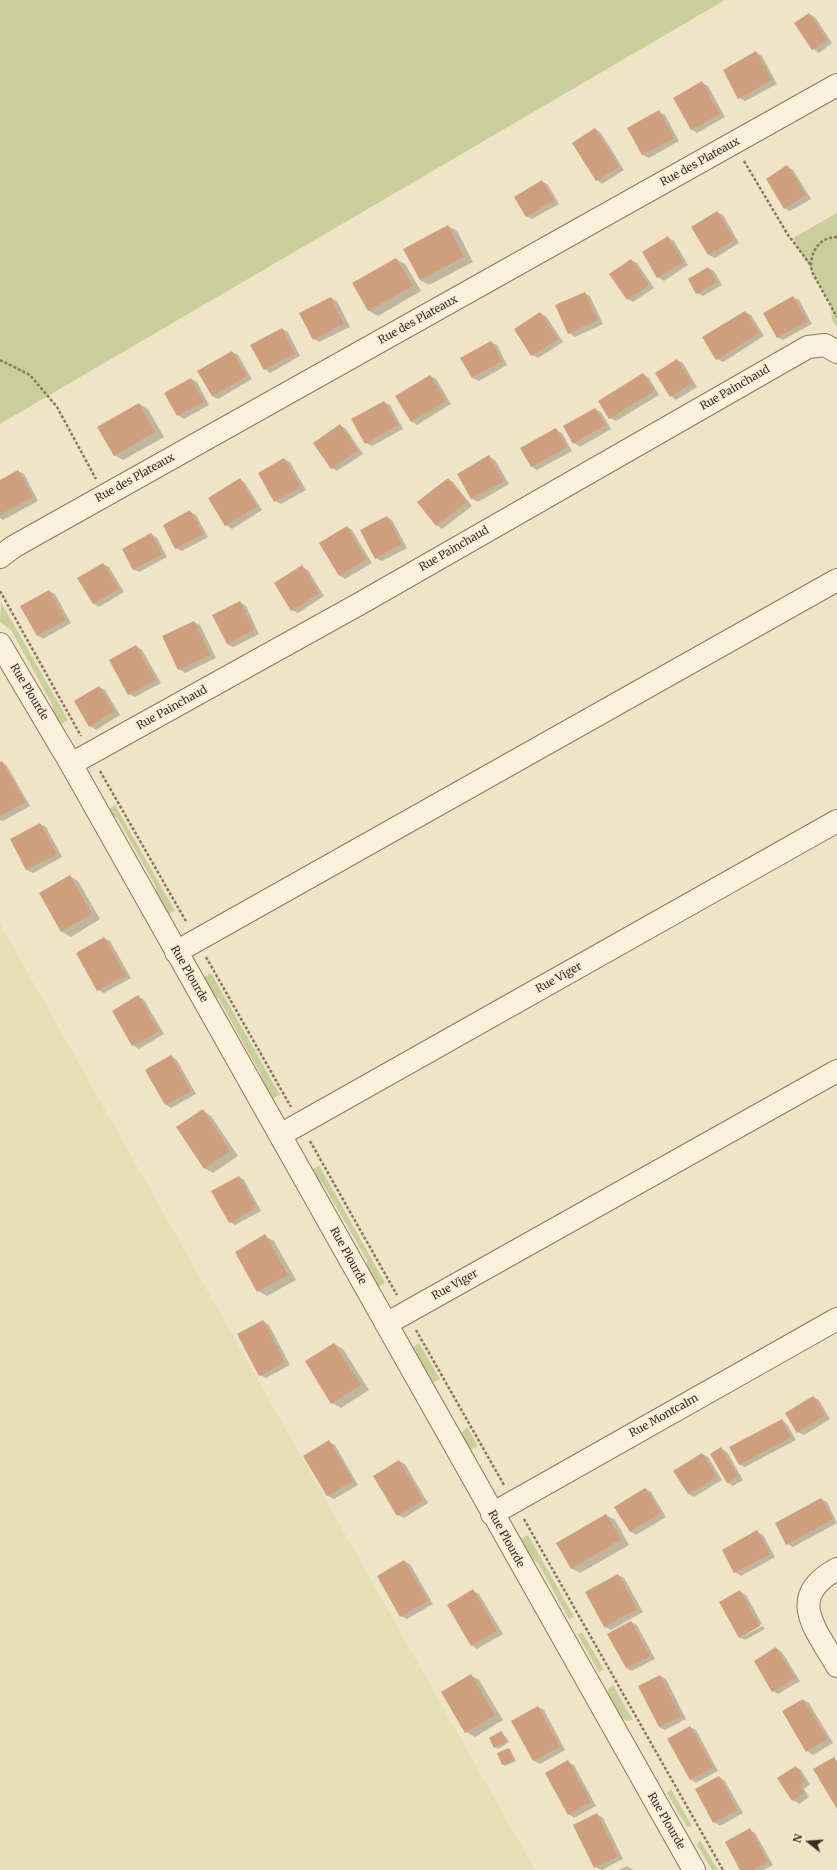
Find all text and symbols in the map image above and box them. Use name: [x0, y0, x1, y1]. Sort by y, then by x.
street label: Rue des Plateaux: [658, 135, 742, 189]
street label: Rue des Plateaux: [376, 293, 460, 347]
street label: Rue Painchaud: [698, 363, 772, 413]
street label: Rue des Plateaux: [93, 451, 177, 505]
street label: Rue Painchaud: [417, 524, 491, 574]
street label: Rue Plourde: [7, 661, 51, 723]
street label: Rue Painchaud: [135, 683, 209, 733]
street label: Rue Plourde: [167, 943, 211, 1005]
street label: Rue Viger: [534, 960, 584, 996]
street label: Rue Plourde: [327, 1225, 369, 1287]
street label: Rue Viger: [430, 1267, 480, 1303]
street label: Rue Montcalm: [627, 1392, 701, 1440]
street label: Rue Plourde: [485, 1508, 527, 1570]
street label: Rue Plourde: [644, 1790, 688, 1852]
north arrow: [789, 1822, 829, 1862]
text: N: [790, 1832, 805, 1845]

